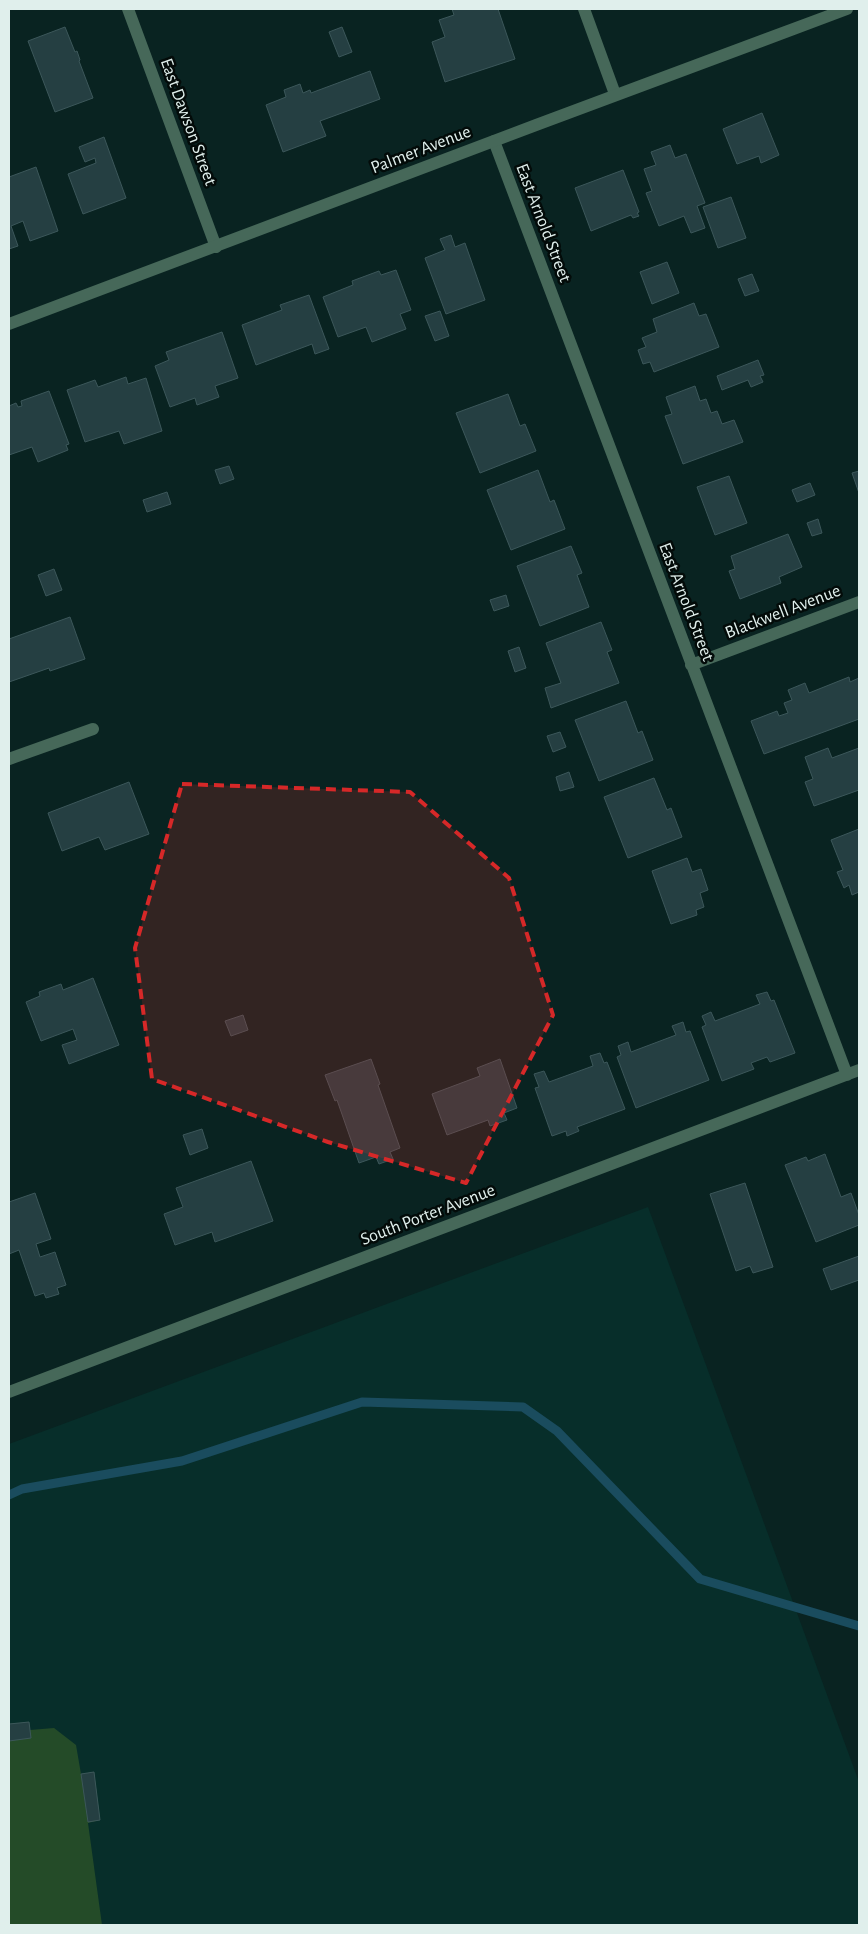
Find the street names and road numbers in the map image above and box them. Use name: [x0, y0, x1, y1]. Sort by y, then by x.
street label: East Dawson Street: [157, 56, 219, 188]
street label: Palmer Avenue: [368, 123, 474, 177]
street label: East Arnold Street: [512, 161, 574, 285]
street label: East Arnold Street: [655, 540, 717, 664]
street label: Blackwell Avenue: [723, 582, 843, 642]
street label: South Porter Avenue: [358, 1181, 498, 1249]

